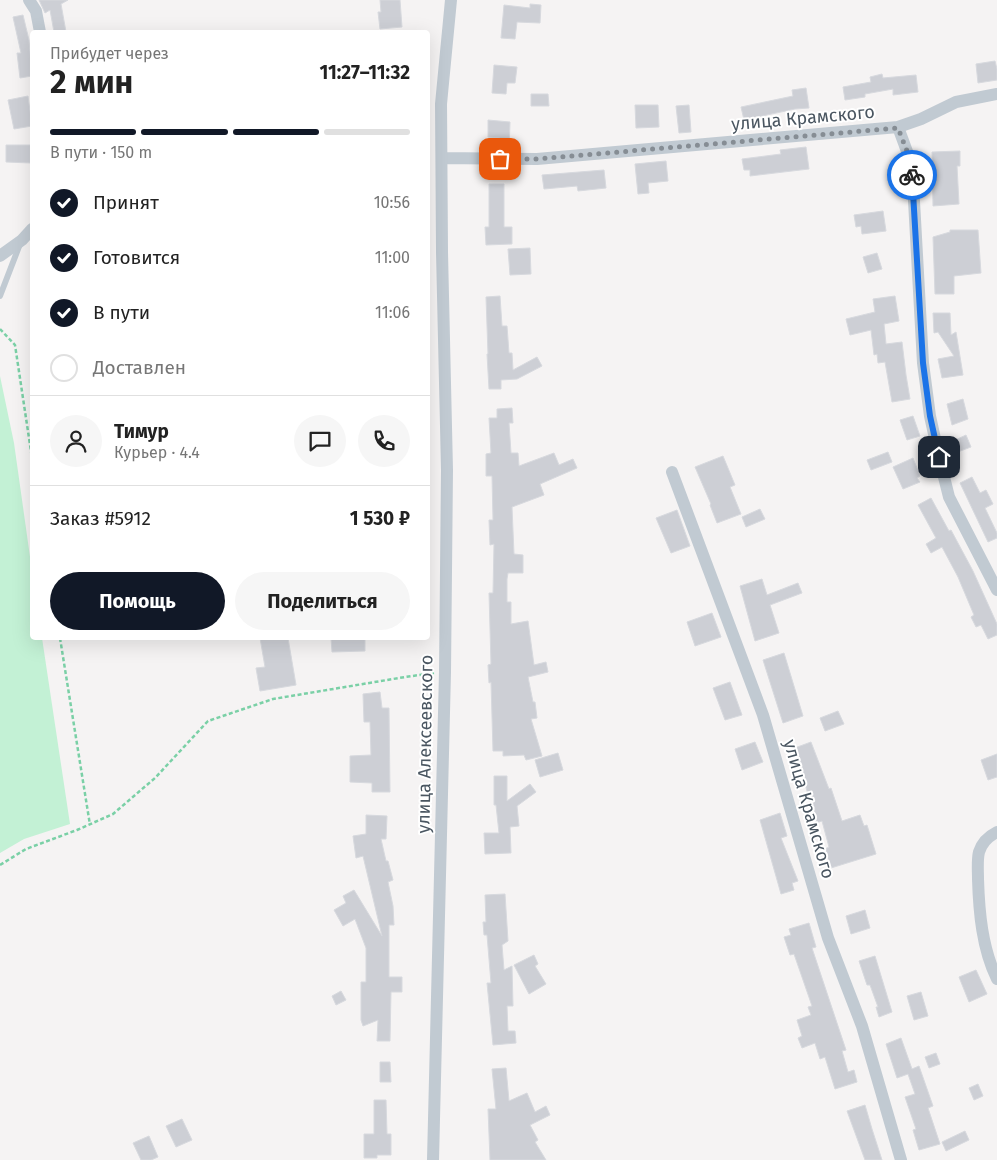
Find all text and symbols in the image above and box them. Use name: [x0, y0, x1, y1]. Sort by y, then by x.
text: Прибудет через: [50, 44, 169, 63]
text: 11:27–11:32: [319, 61, 410, 84]
text: 2 мин: [50, 63, 133, 101]
street label: улица Крамского: [730, 101, 876, 135]
pin: [479, 138, 521, 180]
text: В пути · 150 m: [50, 143, 152, 162]
icon: bag: [486, 145, 514, 173]
courier: [887, 150, 937, 200]
icon: bike: [898, 161, 926, 189]
icon: check: [50, 189, 78, 217]
text: Принят: [93, 191, 159, 214]
text: 10:56: [374, 193, 410, 212]
icon: check: [50, 244, 78, 272]
text: Готовится: [93, 246, 180, 269]
text: 11:00: [375, 248, 410, 267]
icon: check: [50, 299, 78, 327]
text: В пути: [93, 301, 150, 324]
text: 11:06: [375, 303, 410, 322]
text: Доставлен: [93, 356, 186, 379]
button: person: [50, 415, 102, 467]
button: chat: [294, 415, 346, 467]
button: phone: [358, 415, 410, 467]
text: Тимур: [114, 420, 169, 443]
pin: [918, 436, 960, 478]
text: Курьер · 4.4: [114, 443, 200, 462]
icon: home: [925, 443, 953, 471]
text: Заказ #5912: [50, 507, 151, 530]
text: 1 530 ₽: [350, 507, 410, 530]
button: Помощь: [50, 572, 225, 630]
button: Поделиться: [235, 572, 410, 630]
street label: улица Алексеевского: [412, 655, 438, 833]
street label: улица Крамского: [779, 737, 839, 881]

